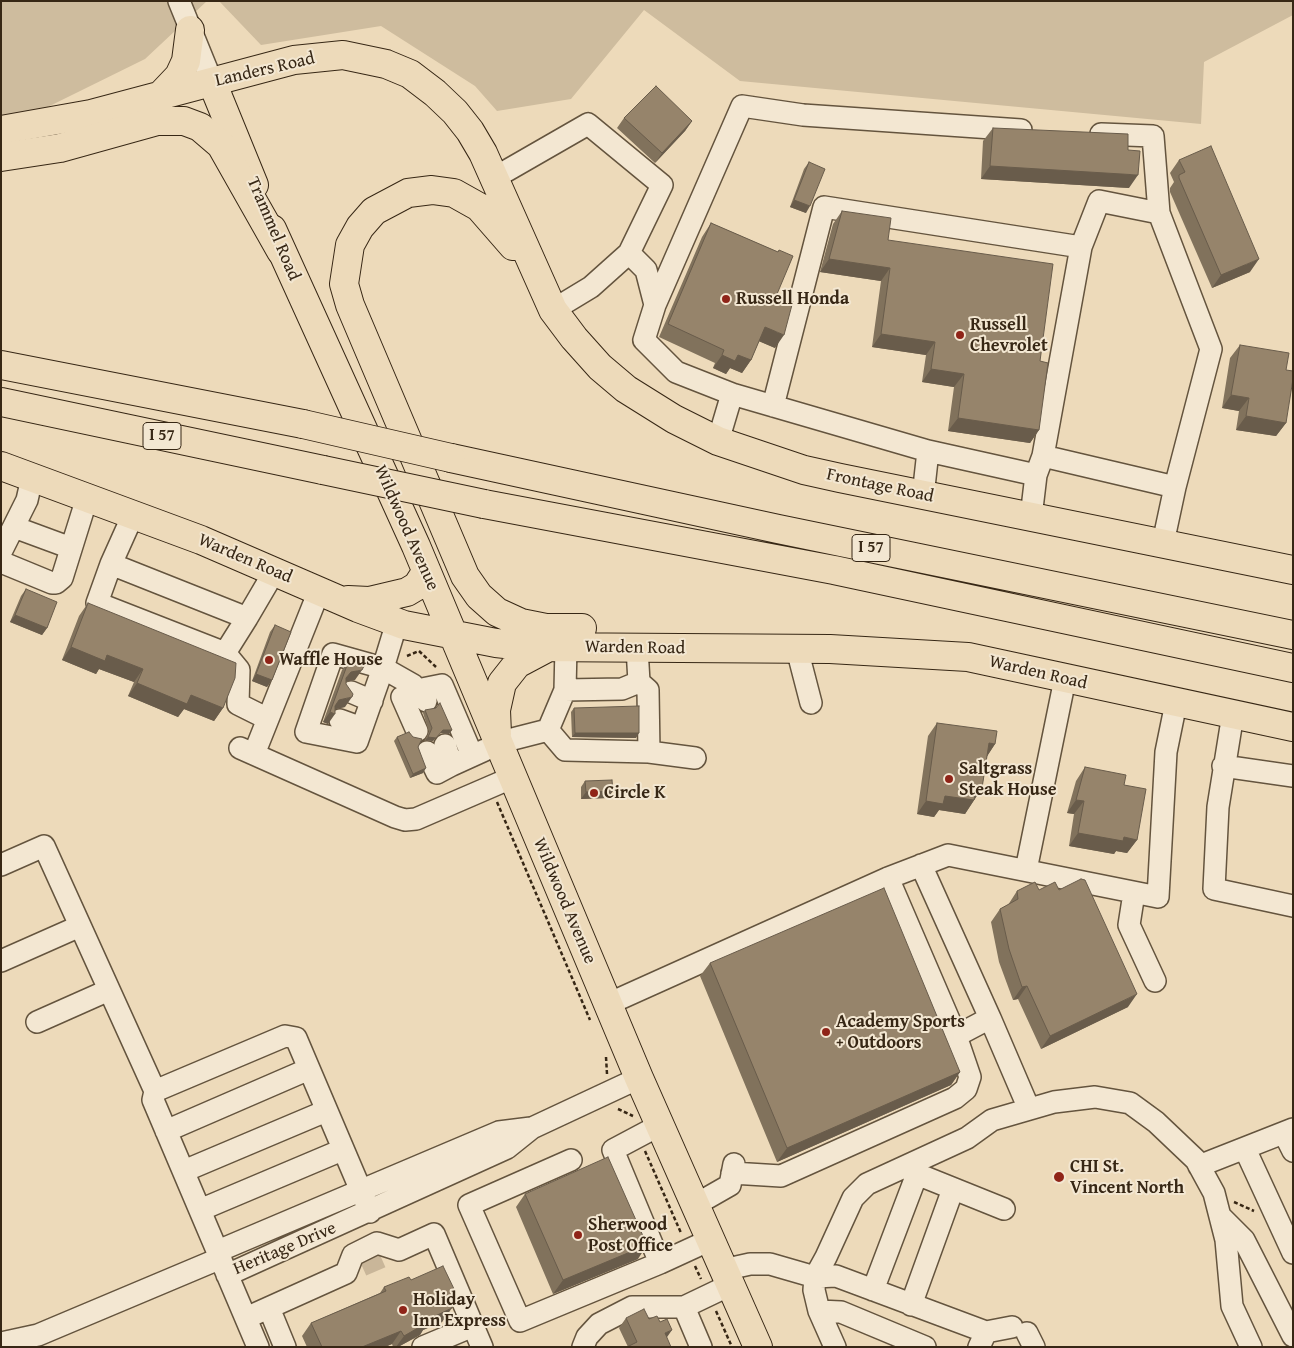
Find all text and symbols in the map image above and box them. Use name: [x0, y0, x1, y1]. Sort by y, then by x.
street label: Landers Road: [213, 48, 317, 92]
street label: Trammel Road: [241, 174, 305, 284]
place label: Russell Honda: [736, 288, 849, 310]
marker: Russell Honda: [720, 293, 732, 305]
place label: Russell Chevrolet: [970, 314, 1048, 356]
marker: Russell Chevrolet: [954, 329, 966, 341]
road number: I 57: [143, 422, 181, 450]
street label: Wildwood Avenue: [369, 462, 443, 594]
street label: Frontage Road: [824, 464, 936, 508]
street label: Warden Road: [195, 529, 295, 589]
road number: I 57: [852, 534, 890, 562]
street label: Warden Road: [585, 636, 685, 660]
place label: Waffle House: [279, 649, 383, 671]
street label: Warden Road: [987, 651, 1089, 695]
marker: Waffle House: [263, 654, 275, 666]
place label: Saltgrass Steak House: [959, 758, 1056, 801]
marker: Saltgrass Steak House: [943, 773, 955, 785]
place label: Circle K: [604, 782, 666, 804]
marker: Circle K: [588, 787, 600, 799]
street label: Wildwood Avenue: [528, 835, 600, 967]
place label: Academy Sports + Outdoors: [836, 1011, 965, 1054]
marker: Academy Sports + Outdoors: [820, 1026, 832, 1038]
place label: CHI St. Vincent North: [1070, 1156, 1184, 1198]
marker: CHI St. Vincent North: [1052, 1170, 1066, 1184]
place label: Sherwood Post Office: [588, 1214, 673, 1256]
street label: Heritage Drive: [230, 1218, 340, 1280]
marker: Sherwood Post Office: [572, 1229, 584, 1241]
place label: Holiday Inn Express: [413, 1289, 506, 1332]
marker: Holiday Inn Express: [397, 1304, 409, 1316]

